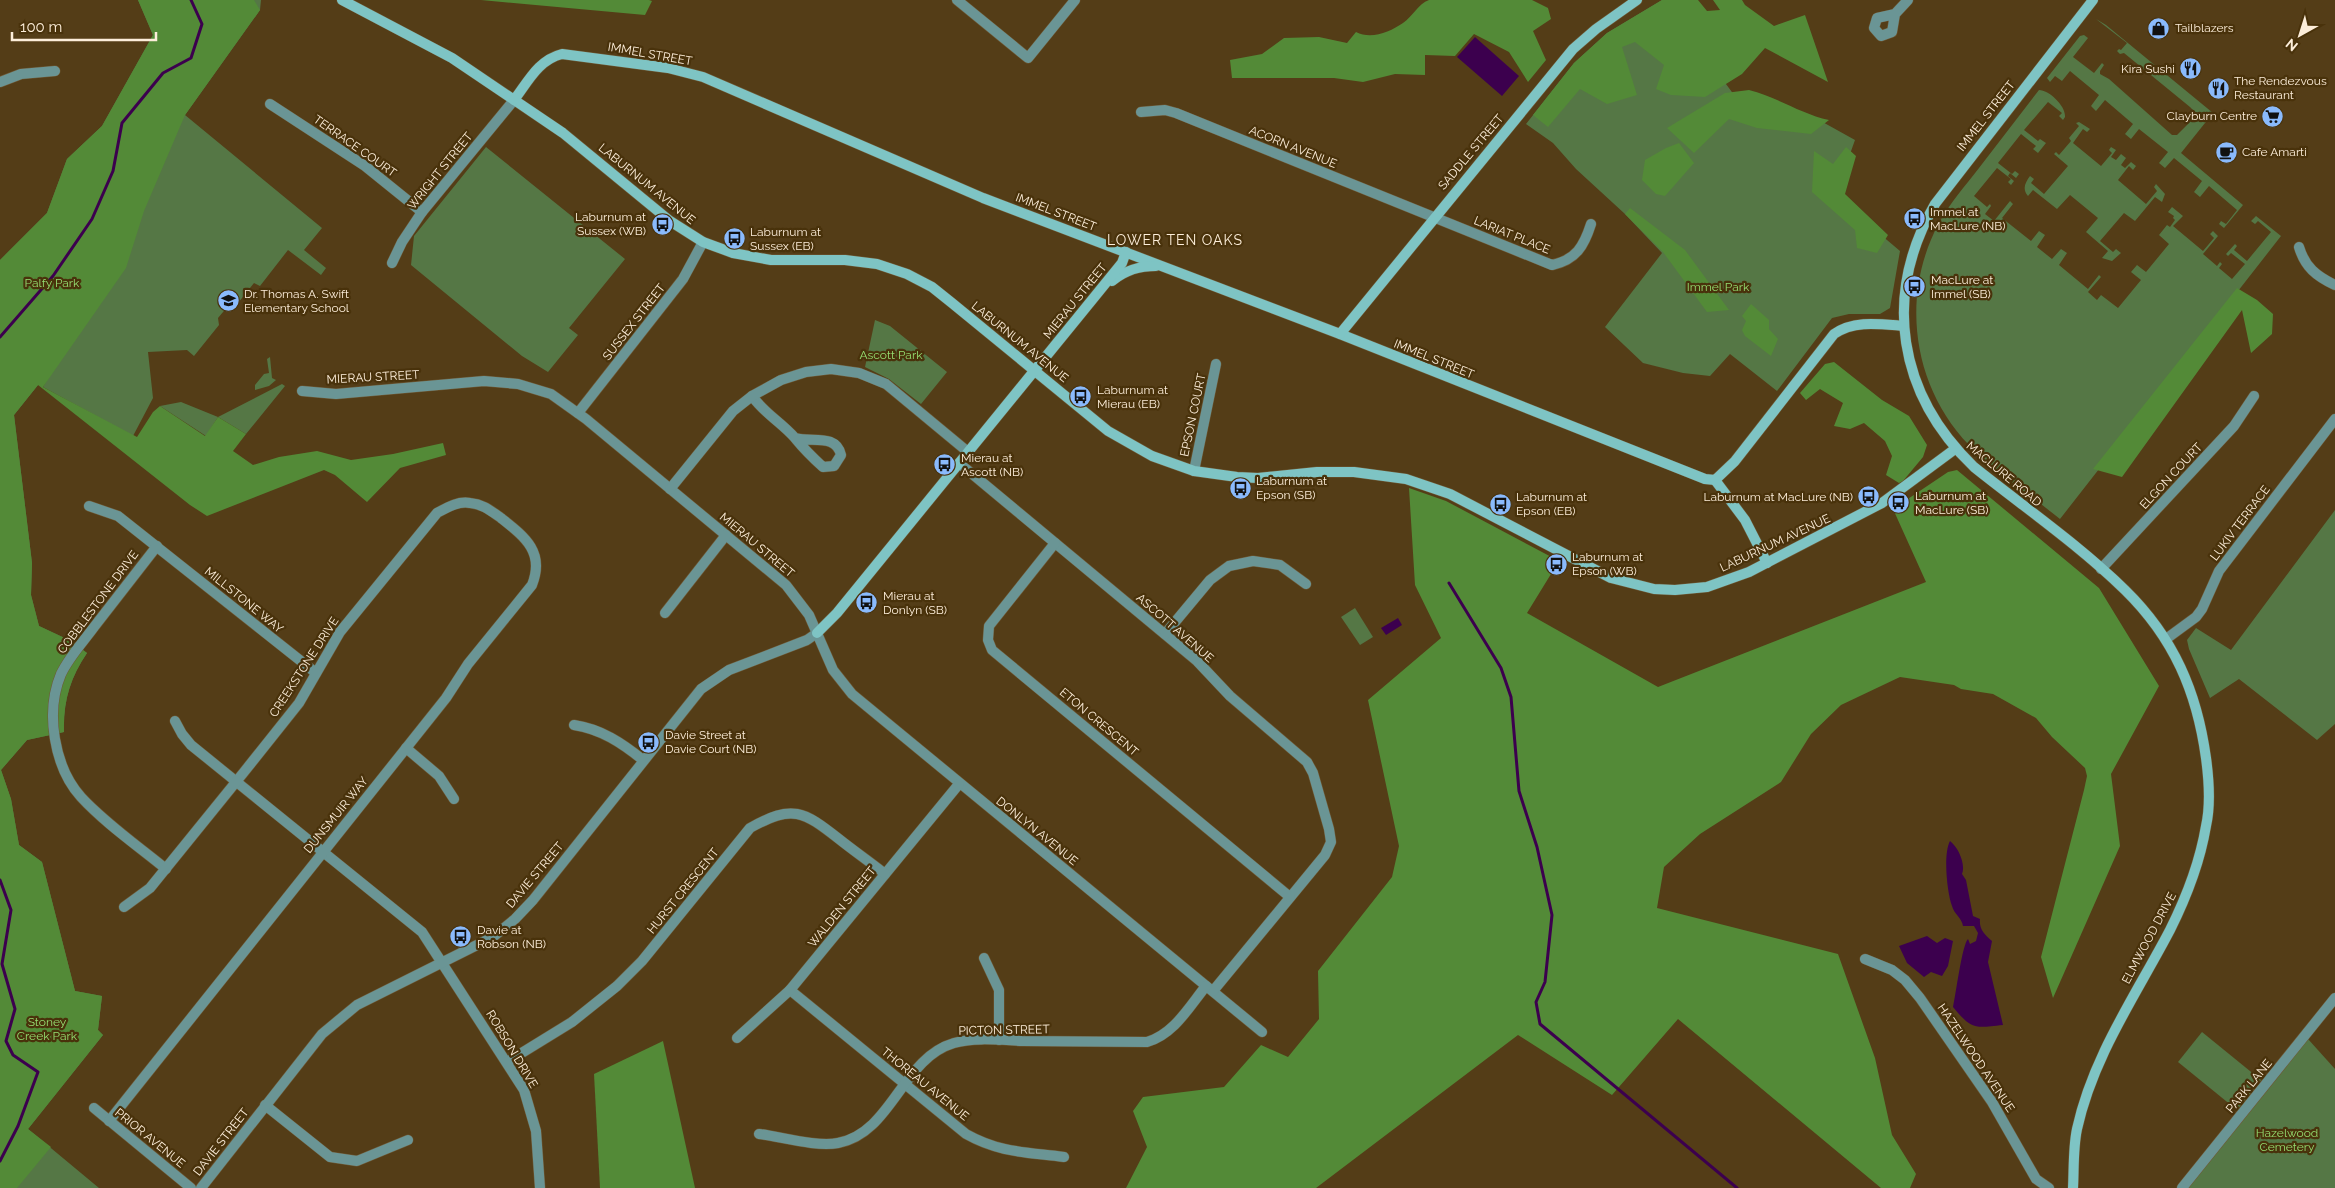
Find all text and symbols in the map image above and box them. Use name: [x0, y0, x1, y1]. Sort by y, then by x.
scale bar: [12, 10, 156, 42]
north arrow: [2275, 10, 2325, 60]
shop icon: Tailblazers: [2147, 16, 2171, 40]
text: 100 m: [20, 18, 62, 36]
place label: Tailblazers: [2175, 21, 2234, 35]
text: N: [2283, 36, 2301, 55]
street label: IMMEL STREET: [607, 40, 694, 68]
restaurant icon: Kira Sushi: [2179, 57, 2203, 81]
place label: Kira Sushi: [2121, 62, 2175, 76]
place label: The Rendezvous Restaurant: [2234, 74, 2327, 102]
restaurant icon: The Rendezvous Restaurant: [2206, 76, 2230, 100]
street label: IMMEL STREET: [1954, 78, 2018, 154]
supermarket icon: Clayburn Centre: [2261, 104, 2285, 128]
place label: Clayburn Centre: [2167, 109, 2257, 123]
street label: SADDLE STREET: [1435, 111, 1507, 193]
street label: TERRACE COURT: [311, 112, 400, 180]
street label: ACORN AVENUE: [1247, 123, 1339, 171]
street label: WRIGHT STREET: [405, 129, 476, 212]
cafe icon: Cafe Amarti: [2214, 140, 2238, 164]
street label: LABURNUM AVENUE: [596, 141, 698, 227]
place label: Cafe Amarti: [2242, 145, 2307, 159]
street label: IMMEL STREET: [1014, 190, 1099, 234]
place label: Immel at MacLure (NB): [1930, 205, 2006, 233]
bus stop icon: Immel at MacLure (NB): [1902, 207, 1926, 231]
place label: Laburnum at Sussex (WB): [575, 210, 646, 238]
bus stop icon: Laburnum at Sussex (WB): [650, 212, 674, 236]
street label: LARIAT PLACE: [1472, 213, 1552, 257]
place label: Laburnum at Sussex (EB): [750, 225, 821, 253]
bus stop icon: Laburnum at Sussex (EB): [722, 227, 746, 251]
district label: LOWER TEN OAKS: [1107, 232, 1243, 248]
street label: MIERAU STREET: [1040, 260, 1110, 341]
place label: MacLure at Immel (SB): [1931, 273, 1993, 301]
bus stop icon: MacLure at Immel (SB): [1903, 275, 1927, 299]
park label: Palfy Park: [25, 276, 80, 290]
street label: SUSSEX STREET: [600, 280, 669, 363]
park label: Immel Park: [1687, 280, 1750, 294]
place label: Dr. Thomas A. Swift Elementary School: [244, 287, 350, 315]
school or university icon: Dr. Thomas A. Swift Elementary School: [216, 289, 240, 313]
street label: LABURNUM AVENUE: [969, 299, 1071, 385]
street label: IMMEL STREET: [1392, 337, 1477, 382]
park label: Ascott Park: [859, 348, 923, 362]
street label: MIERAU STREET: [326, 368, 420, 386]
street label: EPSON COURT: [1177, 371, 1209, 458]
place label: Laburnum at Mierau (EB): [1097, 383, 1168, 411]
bus stop icon: Laburnum at Mierau (EB): [1069, 385, 1093, 409]
street label: MACLURE ROAD: [1964, 439, 2045, 510]
street label: ELGON COURT: [2137, 440, 2206, 512]
place label: Mierau at Ascott (NB): [961, 451, 1023, 479]
bus stop icon: Mierau at Ascott (NB): [933, 453, 957, 477]
place label: Laburnum at Epson (SB): [1256, 474, 1327, 502]
bus stop icon: Laburnum at Epson (SB): [1228, 476, 1252, 500]
street label: LUKIV TERRACE: [2207, 483, 2273, 563]
bus stop icon: Laburnum at MacLure (NB): [1857, 485, 1881, 509]
place label: Laburnum at MacLure (SB): [1915, 489, 1989, 517]
place label: Laburnum at Epson (EB): [1516, 490, 1587, 518]
place label: Laburnum at MacLure (NB): [1703, 490, 1853, 504]
bus stop icon: Laburnum at MacLure (SB): [1887, 491, 1911, 515]
bus stop icon: Laburnum at Epson (EB): [1488, 492, 1512, 516]
street label: MIERAU STREET: [717, 510, 798, 581]
street label: LABURNUM AVENUE: [1718, 511, 1832, 575]
street label: COBBLESTONE DRIVE: [55, 548, 141, 656]
place label: Laburnum at Epson (WB): [1572, 550, 1643, 578]
bus stop icon: Laburnum at Epson (WB): [1544, 552, 1568, 576]
street label: MILLSTONE WAY: [202, 564, 286, 636]
place label: Mierau at Donlyn (SB): [883, 589, 947, 617]
bus stop icon: Mierau at Donlyn (SB): [855, 591, 879, 615]
street label: ASCOTT AVENUE: [1134, 591, 1216, 665]
street label: CREEKSTONE DRIVE: [266, 614, 342, 720]
street label: ETON CRESCENT: [1057, 685, 1142, 759]
place label: Davie Street at Davie Court (NB): [665, 728, 757, 756]
bus stop icon: Davie Street at Davie Court (NB): [637, 730, 661, 754]
street label: DUNSMUIR WAY: [301, 774, 371, 856]
street label: DONLYN AVENUE: [993, 794, 1081, 868]
street label: DAVIE STREET: [503, 839, 567, 911]
street label: HURST CRESCENT: [644, 845, 722, 937]
street label: WALDEN STREET: [805, 863, 879, 950]
street label: ELMWOOD DRIVE: [2119, 890, 2179, 986]
place label: Davie at Robson (NB): [477, 923, 546, 951]
bus stop icon: Davie at Robson (NB): [449, 925, 473, 949]
street label: HAZELWOOD AVENUE: [1935, 1001, 2017, 1115]
street label: ROBSON DRIVE: [483, 1008, 541, 1090]
park label: Stoney Creek Park: [17, 1015, 78, 1043]
street label: PICTON STREET: [958, 1022, 1050, 1038]
street label: THOREAU AVENUE: [878, 1044, 972, 1124]
street label: PARK LANE: [2223, 1056, 2275, 1116]
street label: PRIOR AVENUE: [112, 1105, 188, 1171]
street label: DAVIE STREET: [190, 1105, 252, 1178]
park label: Hazelwood Cemetery: [2256, 1126, 2318, 1154]

